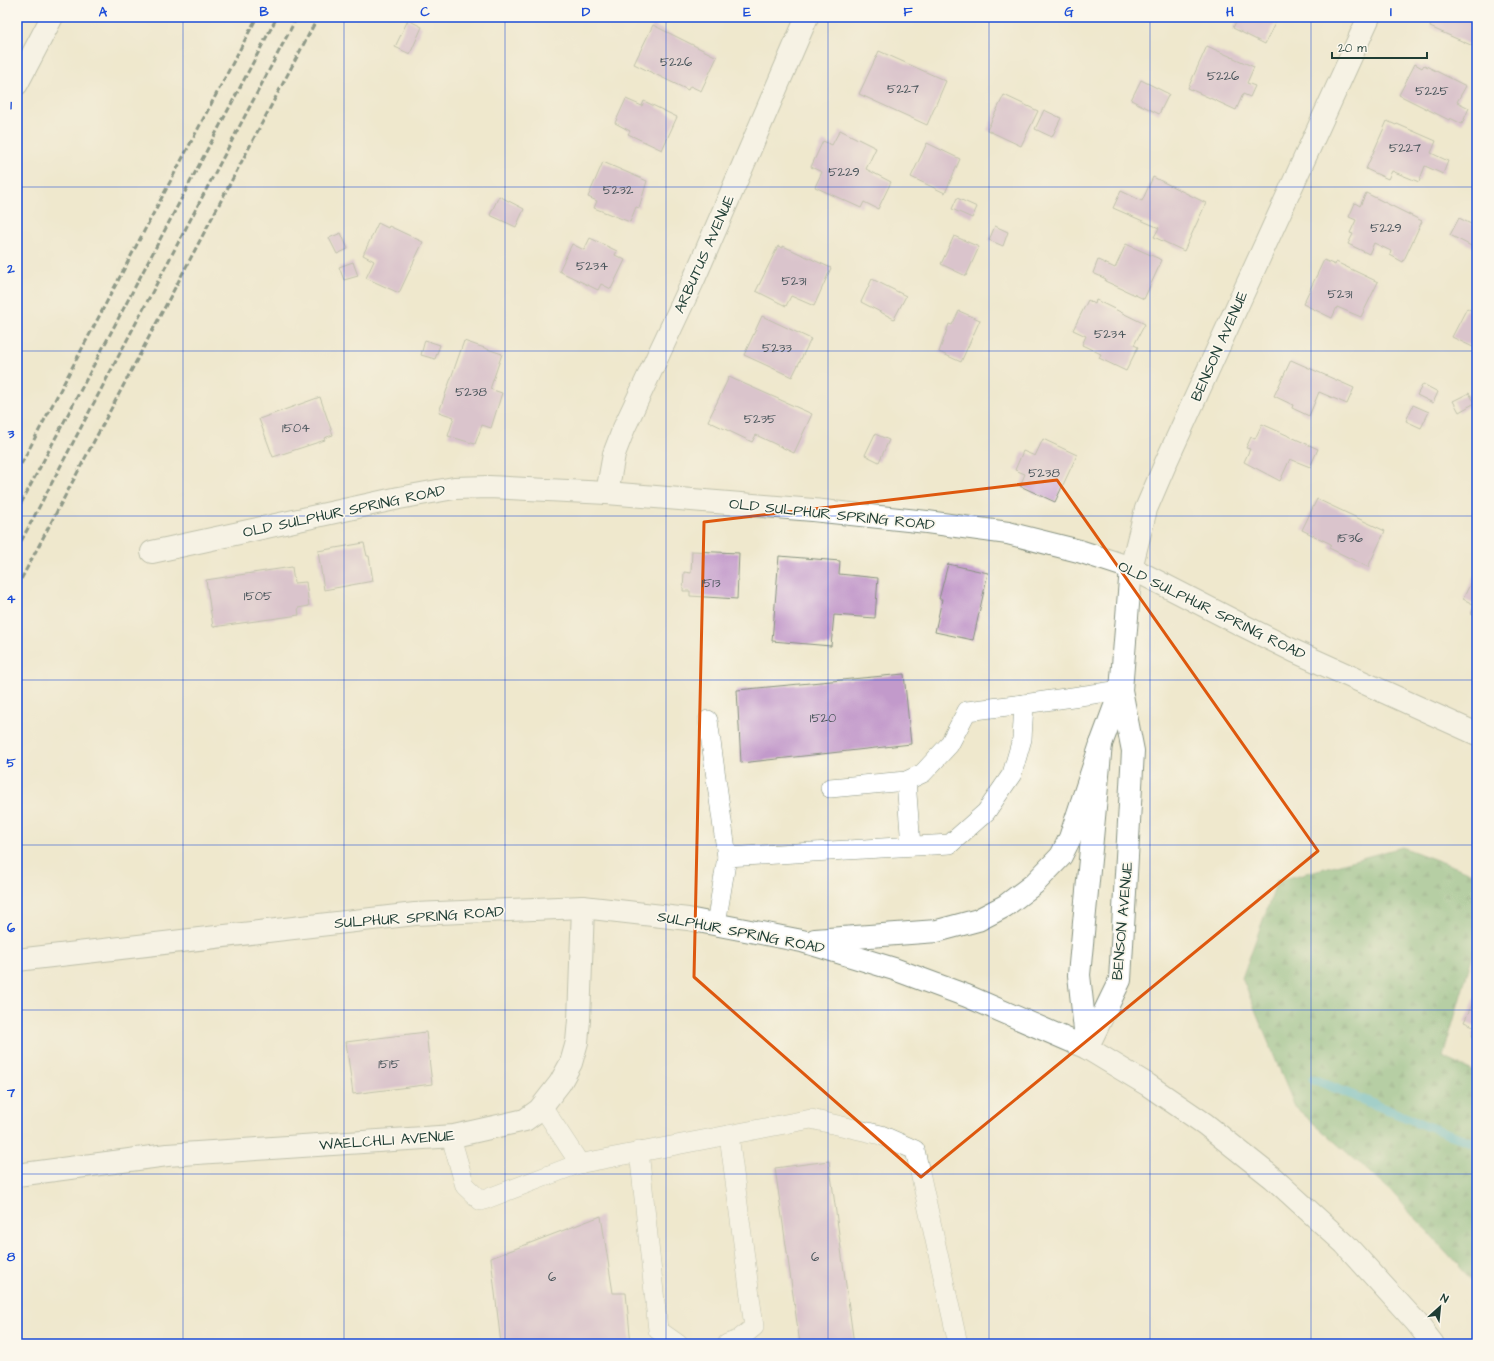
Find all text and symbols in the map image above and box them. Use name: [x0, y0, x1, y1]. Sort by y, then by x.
text: A: [99, 3, 108, 21]
text: B: [259, 3, 269, 21]
text: C: [420, 3, 430, 21]
text: D: [582, 3, 591, 21]
text: E: [743, 3, 751, 21]
text: F: [903, 3, 913, 21]
text: G: [1064, 3, 1074, 21]
text: H: [1226, 3, 1234, 21]
text: I: [1390, 3, 1392, 21]
scale bar: [1332, 34, 1427, 60]
text: 20 m: [1338, 40, 1367, 57]
house number: 5226: [660, 53, 692, 71]
house number: 5226: [1207, 67, 1239, 85]
house number: 5227: [887, 80, 919, 98]
house number: 5225: [1415, 82, 1449, 100]
text: 1: [10, 96, 12, 114]
house number: 5227: [1389, 139, 1421, 157]
house number: 5229: [828, 163, 860, 181]
house number: 5232: [603, 181, 634, 199]
street label: ARBUTUS AVENUE: [669, 192, 740, 317]
house number: 5229: [1370, 219, 1402, 237]
house number: 5234: [576, 257, 608, 275]
text: 2: [6, 260, 15, 278]
house number: 5231: [782, 272, 807, 290]
house number: 5231: [1328, 285, 1353, 303]
street label: BENSON AVENUE: [1186, 288, 1253, 405]
house number: 5234: [1094, 325, 1126, 343]
house number: 5233: [762, 339, 792, 357]
house number: 5238: [455, 383, 487, 401]
house number: 5235: [744, 410, 776, 428]
house number: 1504: [282, 419, 310, 437]
text: 3: [7, 425, 15, 443]
house number: 5238: [1028, 464, 1060, 482]
street label: OLD SULPHUR SPRING ROAD: [241, 480, 448, 543]
street label: OLD SULPHUR SPRING ROAD: [728, 493, 936, 536]
house number: 1536: [1337, 529, 1363, 547]
street label: OLD SULPHUR SPRING ROAD: [1114, 556, 1309, 665]
house number: 1513: [701, 574, 721, 592]
house number: 1505: [244, 587, 272, 605]
text: 4: [7, 590, 16, 608]
house number: 1520: [810, 709, 836, 727]
text: 5: [6, 754, 16, 772]
street label: BENSON AVENUE: [1107, 861, 1138, 981]
street label: SULPHUR SPRING ROAD: [333, 901, 505, 934]
street label: SULPHUR SPRING ROAD: [655, 906, 827, 959]
text: 6: [7, 919, 16, 937]
house number: 1515: [378, 1055, 400, 1073]
text: 7: [6, 1084, 16, 1102]
street label: WAELCHLI AVENUE: [318, 1125, 456, 1156]
text: 8: [7, 1248, 16, 1266]
house number: 6: [811, 1248, 819, 1266]
house number: 6: [548, 1268, 556, 1286]
north arrow: [1420, 1287, 1460, 1327]
text: N: [1438, 1290, 1451, 1307]

